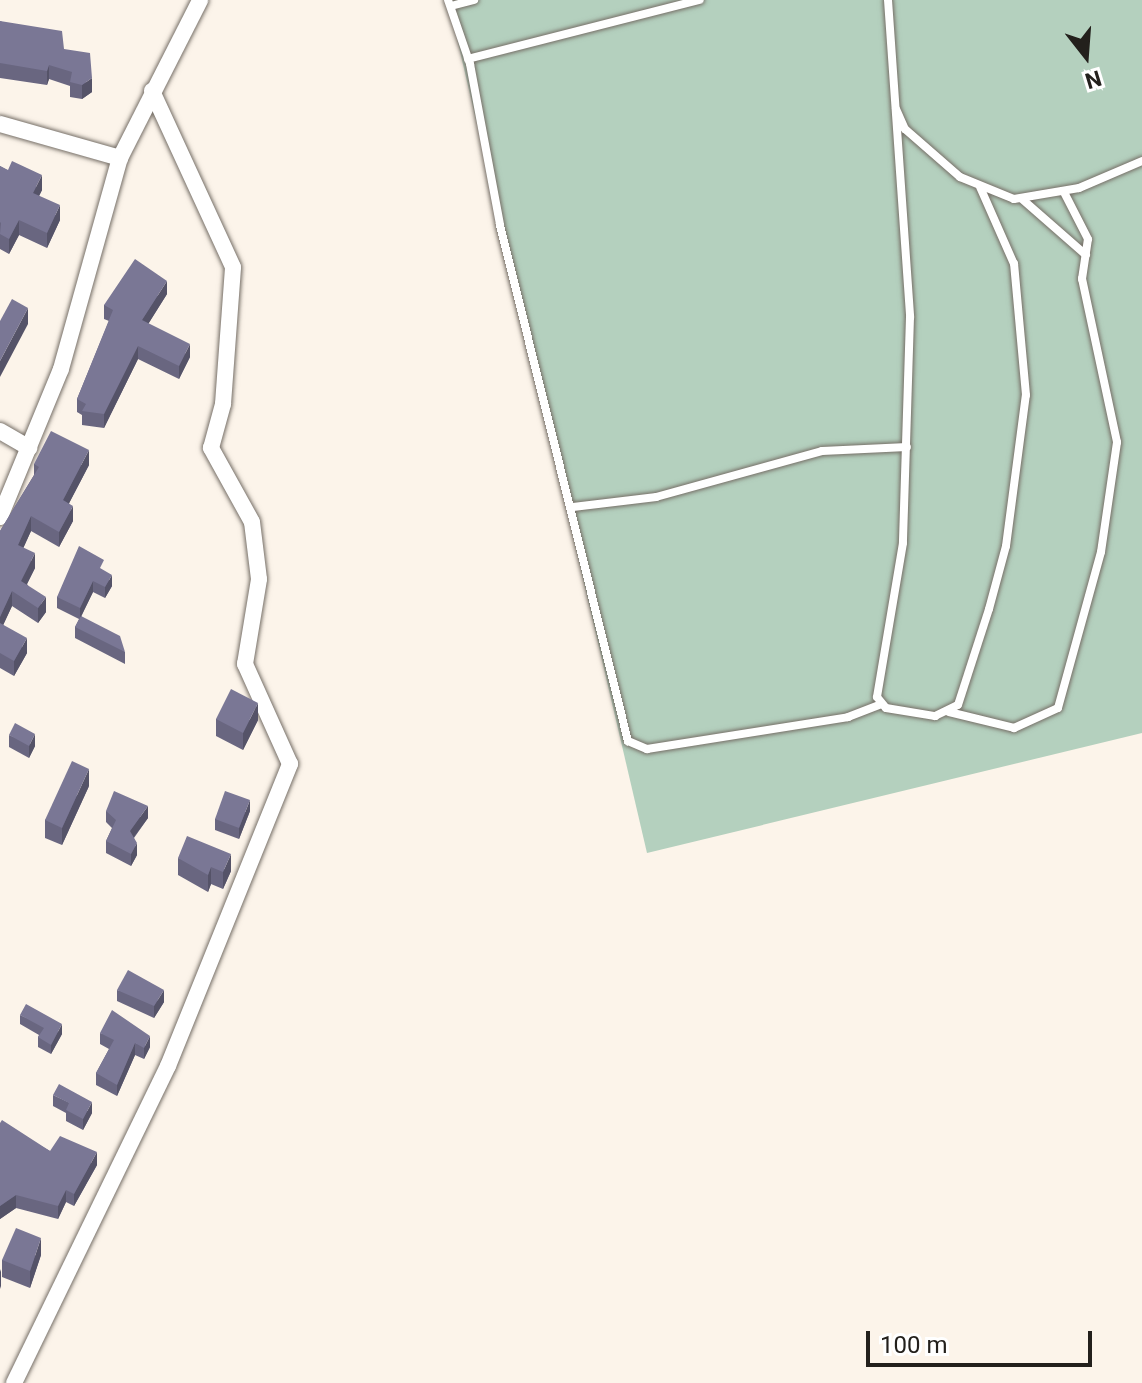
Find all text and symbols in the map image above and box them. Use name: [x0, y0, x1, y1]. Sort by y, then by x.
north arrow: [1046, 16, 1126, 96]
text: N: [1082, 65, 1104, 94]
scale bar: [870, 1315, 1096, 1365]
text: 100 m: [880, 1331, 947, 1359]

